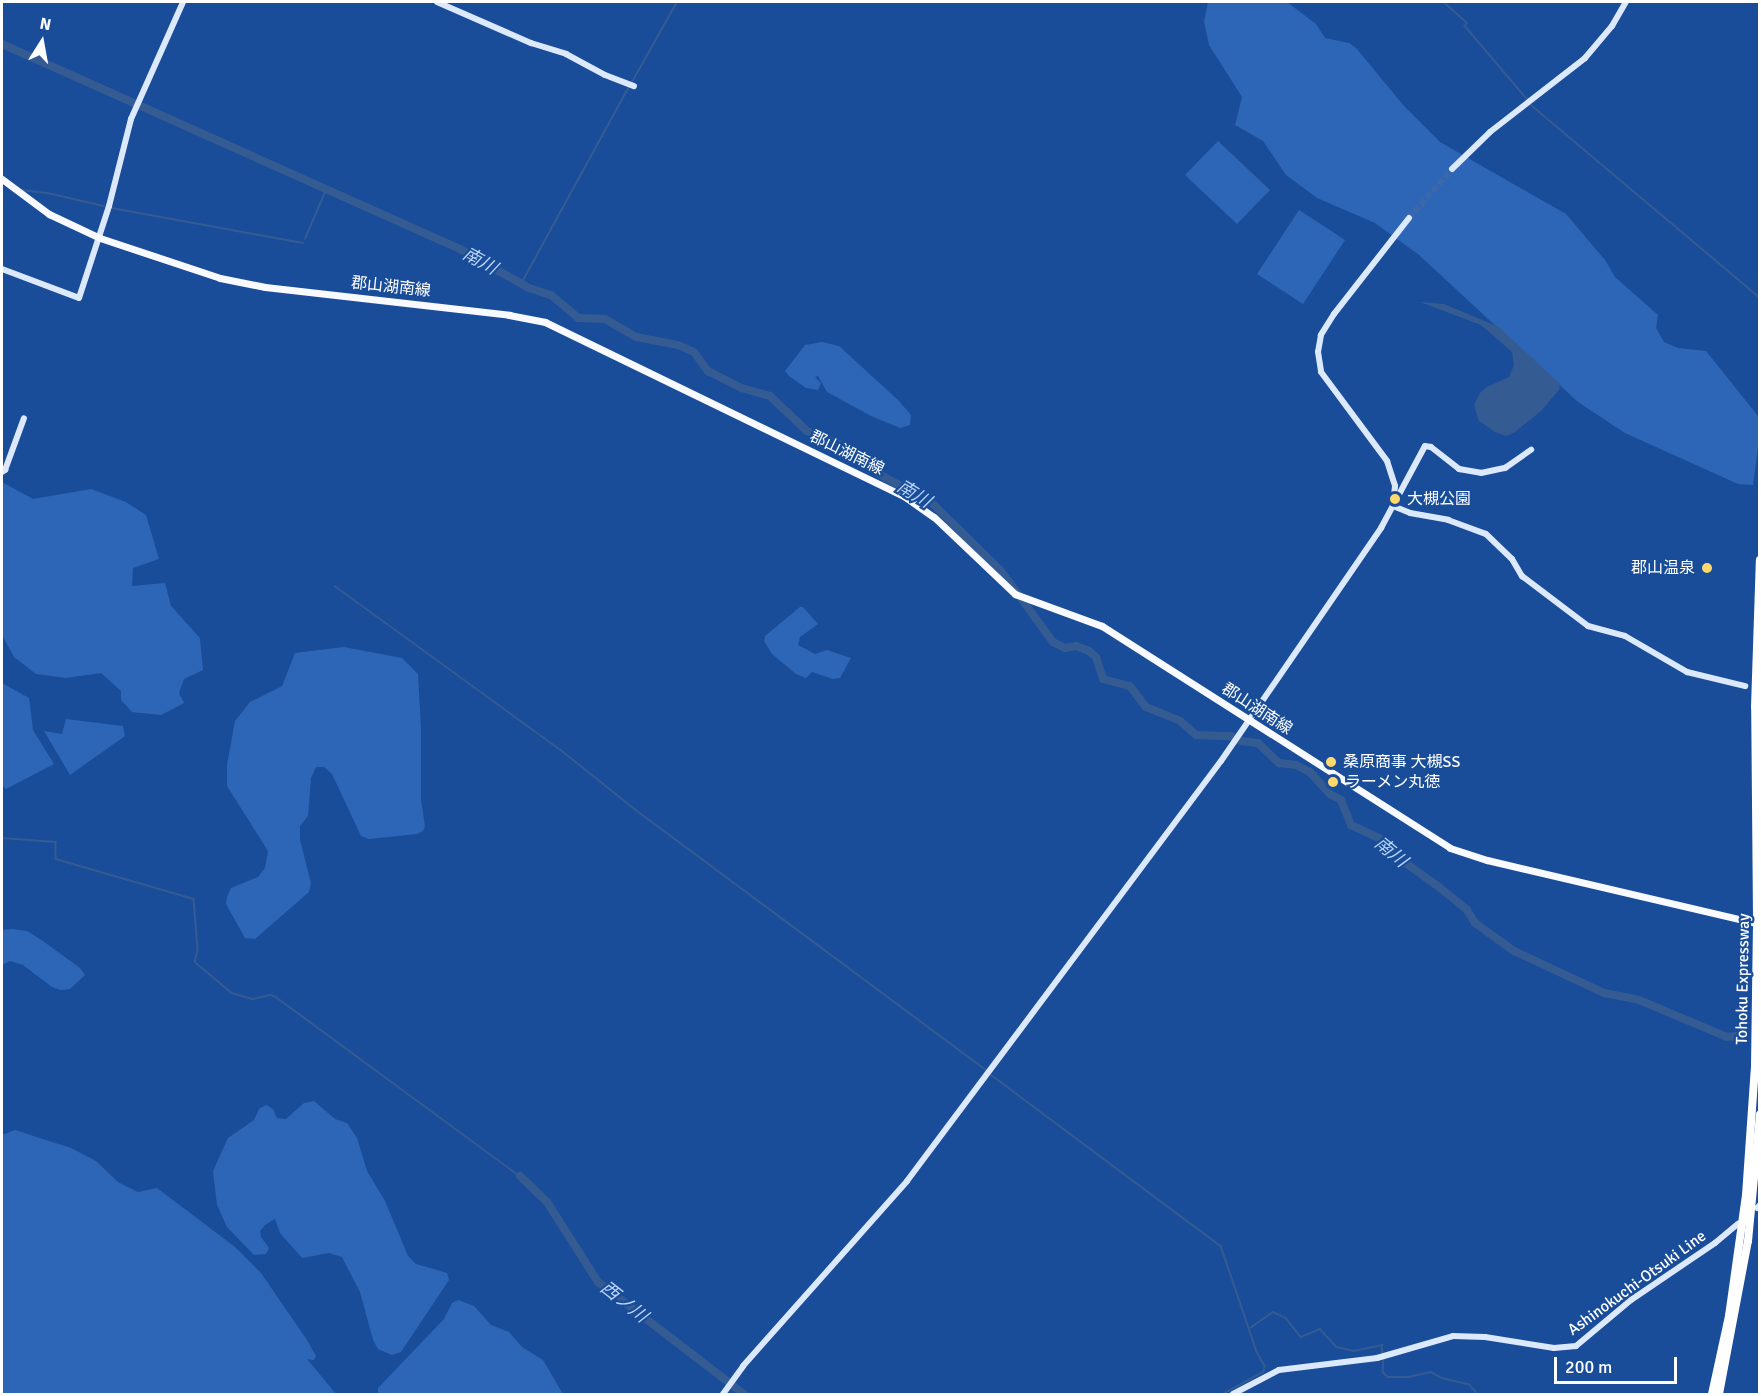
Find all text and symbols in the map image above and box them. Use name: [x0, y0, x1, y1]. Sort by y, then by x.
north arrow: [12, 12, 72, 72]
text: N: [38, 13, 53, 35]
water label: 南川: [459, 243, 501, 279]
street label: 郡山湖南線: [350, 273, 432, 301]
street label: 郡山湖南線: [807, 427, 887, 479]
water label: 南川: [893, 475, 935, 513]
place label: 大槻公園: [1407, 489, 1471, 509]
marker: 大槻公園: [1388, 492, 1402, 506]
place label: 郡山温泉: [1631, 558, 1695, 578]
marker: 郡山温泉: [1700, 561, 1714, 575]
street label: 郡山湖南線: [1218, 679, 1296, 739]
place label: 桑原商事 大槻SS: [1343, 752, 1460, 772]
marker: 桑原商事 大槻SS: [1324, 755, 1338, 769]
place label: ラーメン丸徳: [1345, 772, 1441, 792]
marker: ラーメン丸徳: [1326, 775, 1340, 789]
water label: 南川: [1370, 832, 1412, 872]
street label: Tohoku Expressway: [1732, 913, 1754, 1045]
street label: Ashinokuchi-Otsuki Line: [1564, 1226, 1710, 1340]
water label: 西ノ川: [596, 1277, 652, 1327]
scale bar: [1557, 1345, 1680, 1383]
text: 200 m: [1565, 1356, 1612, 1378]

